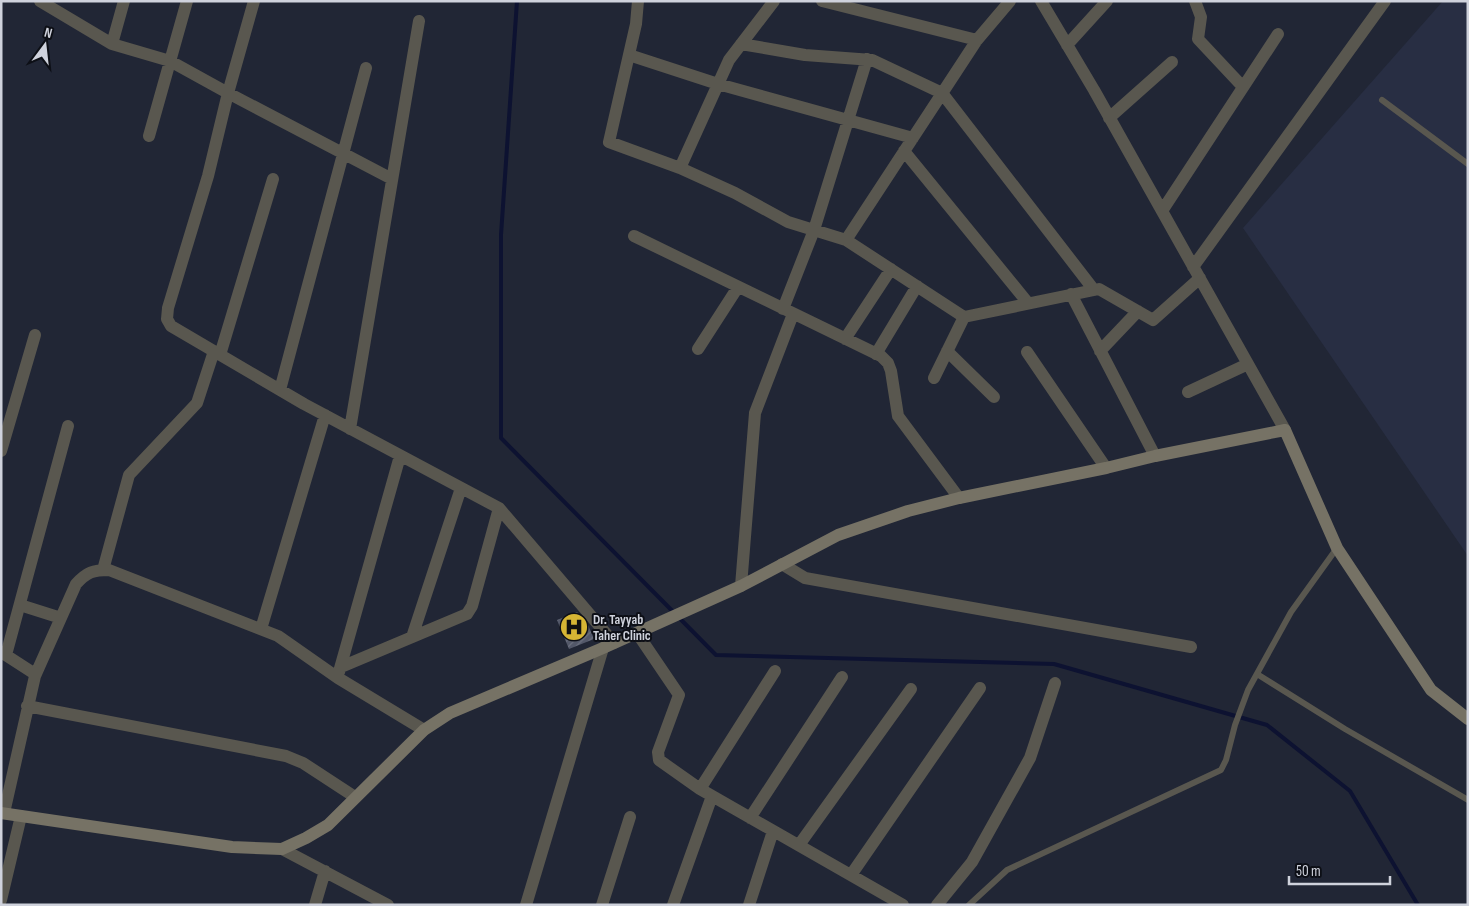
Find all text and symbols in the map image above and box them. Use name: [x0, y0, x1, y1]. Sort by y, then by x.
north arrow: [20, 20, 70, 70]
text: N: [42, 24, 54, 42]
place label: Dr. Tayyab Taher Clinic: [593, 611, 651, 644]
hospital icon: Dr. Tayyab Taher Clinic: [559, 612, 589, 642]
scale bar: [1289, 854, 1390, 886]
text: 50 m: [1296, 862, 1321, 881]

